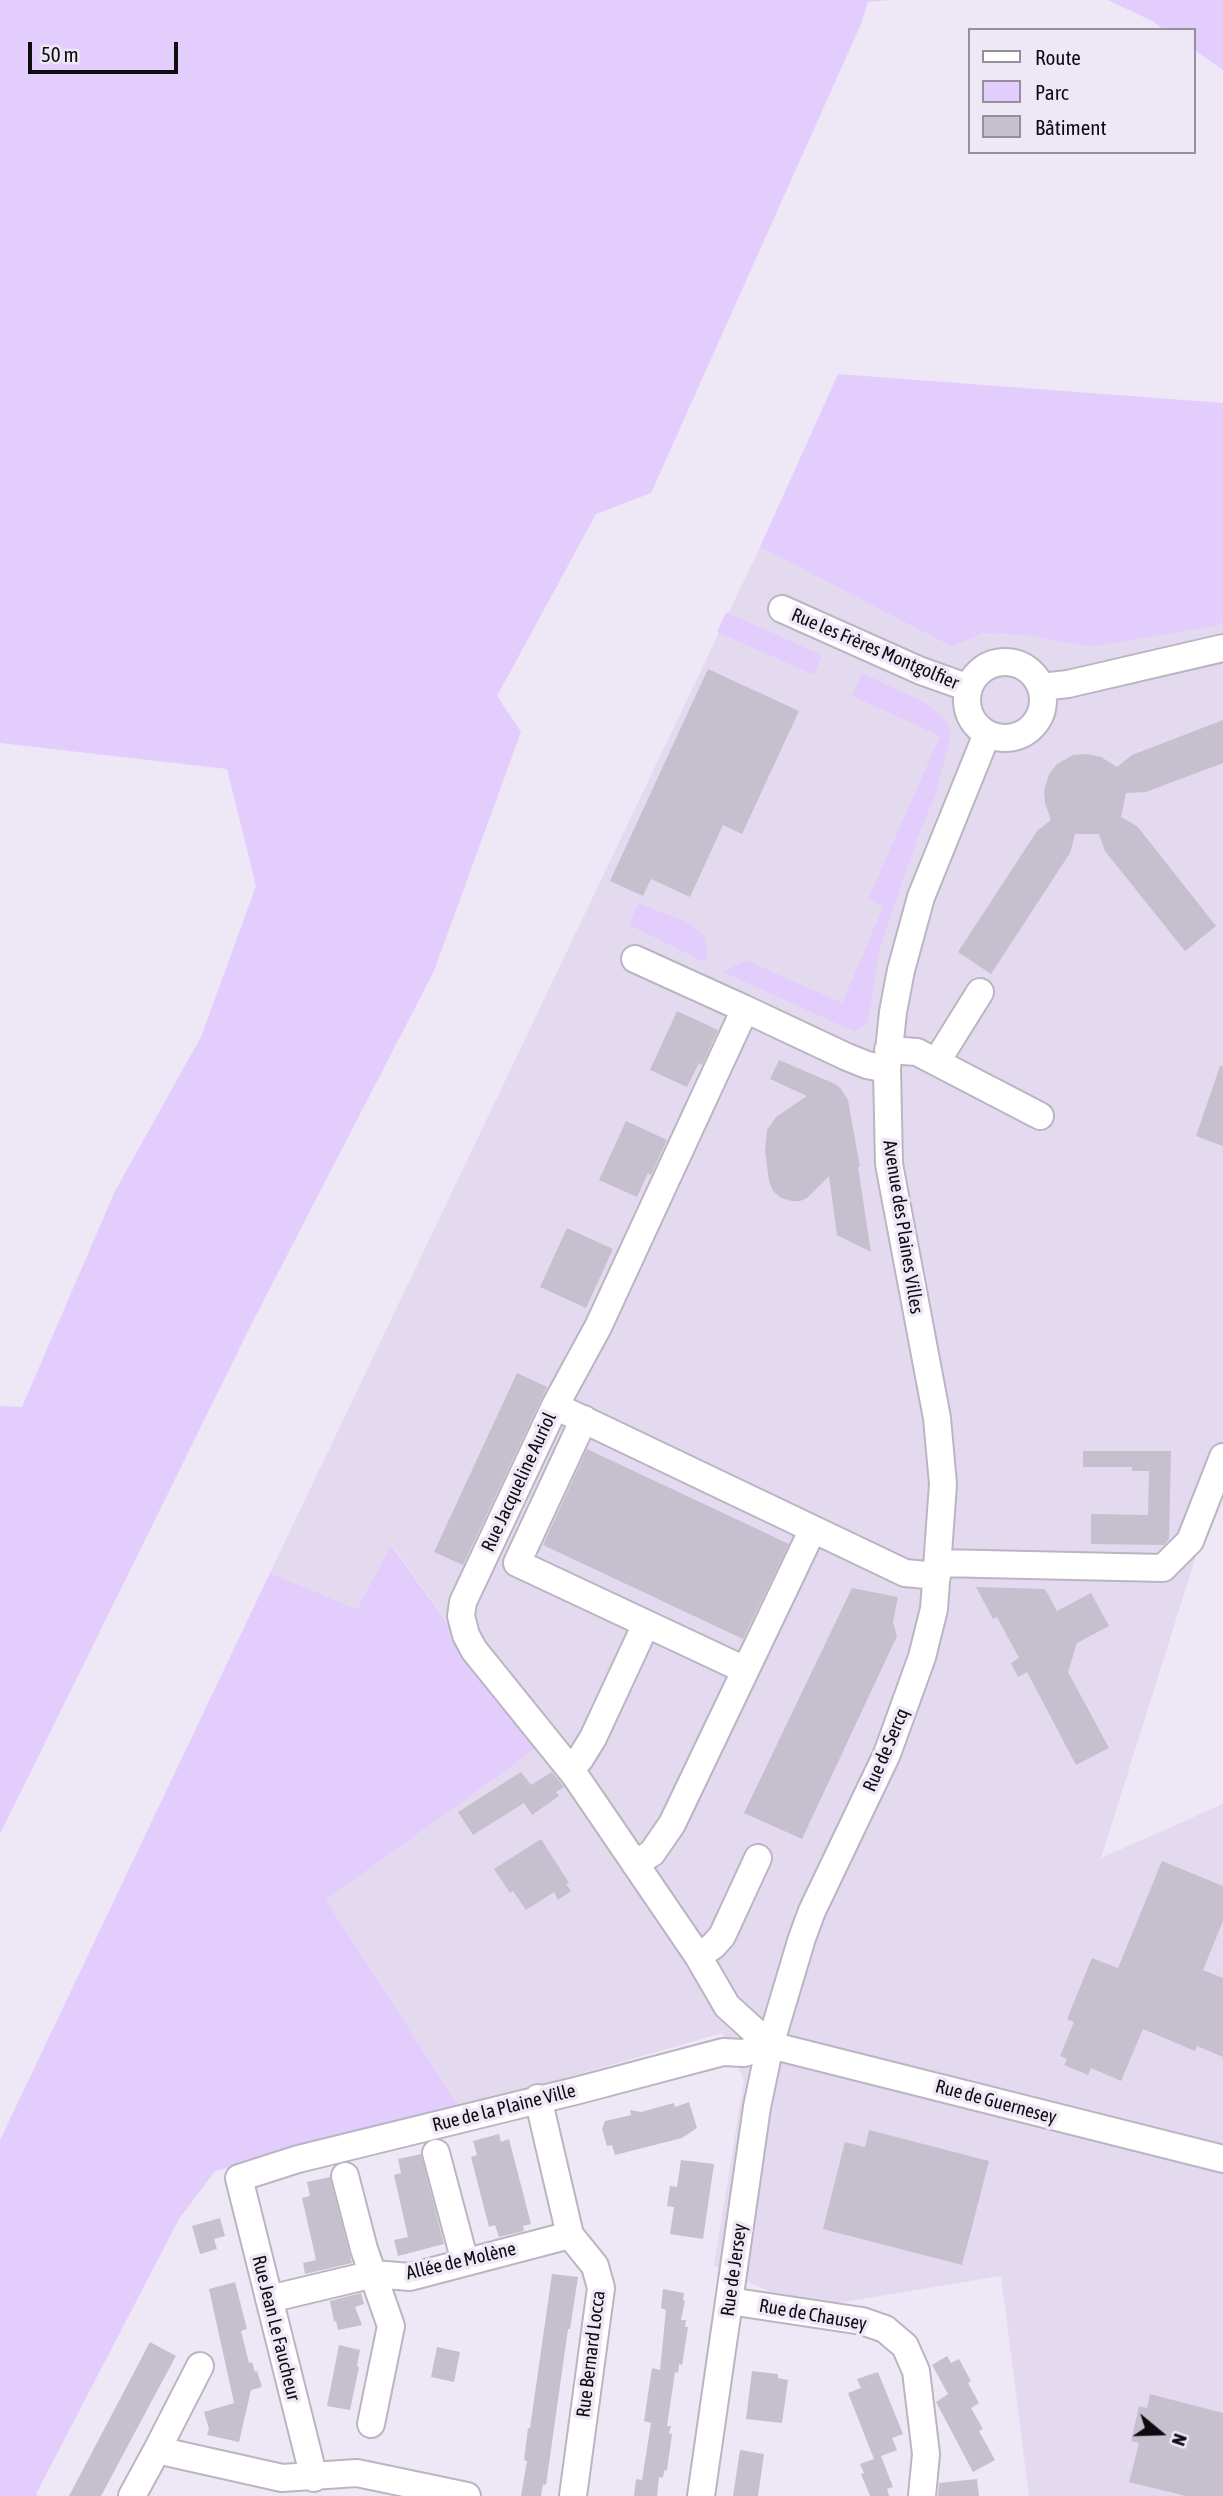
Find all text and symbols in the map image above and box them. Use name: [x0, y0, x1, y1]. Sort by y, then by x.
scale bar: [32, 28, 182, 72]
legend: [968, 28, 1195, 154]
text: 50 m: [41, 42, 79, 66]
text: Route: [1035, 45, 1081, 69]
text: Parc: [1035, 80, 1069, 104]
text: Bâtiment: [1035, 115, 1106, 139]
street label: Rue les Frères Montgolfier: [788, 603, 962, 695]
street label: Avenue des Plaines Villes: [878, 1138, 928, 1316]
street label: Rue Jacqueline Auriol: [477, 1409, 561, 1555]
street label: Rue de Sercq: [858, 1705, 914, 1795]
street label: Rue de Guernesey: [933, 2075, 1059, 2129]
street label: Rue de la Plaine Ville: [430, 2079, 578, 2137]
street label: Rue de Jersey: [716, 2222, 752, 2318]
street label: Allée de Molène: [404, 2237, 518, 2285]
street label: Rue Jean Le Faucheur: [247, 2253, 305, 2403]
street label: Rue Bernard Locca: [572, 2289, 610, 2419]
street label: Rue de Chausey: [757, 2294, 869, 2336]
north arrow: [1125, 2398, 1195, 2468]
text: N: [1168, 2431, 1192, 2449]

